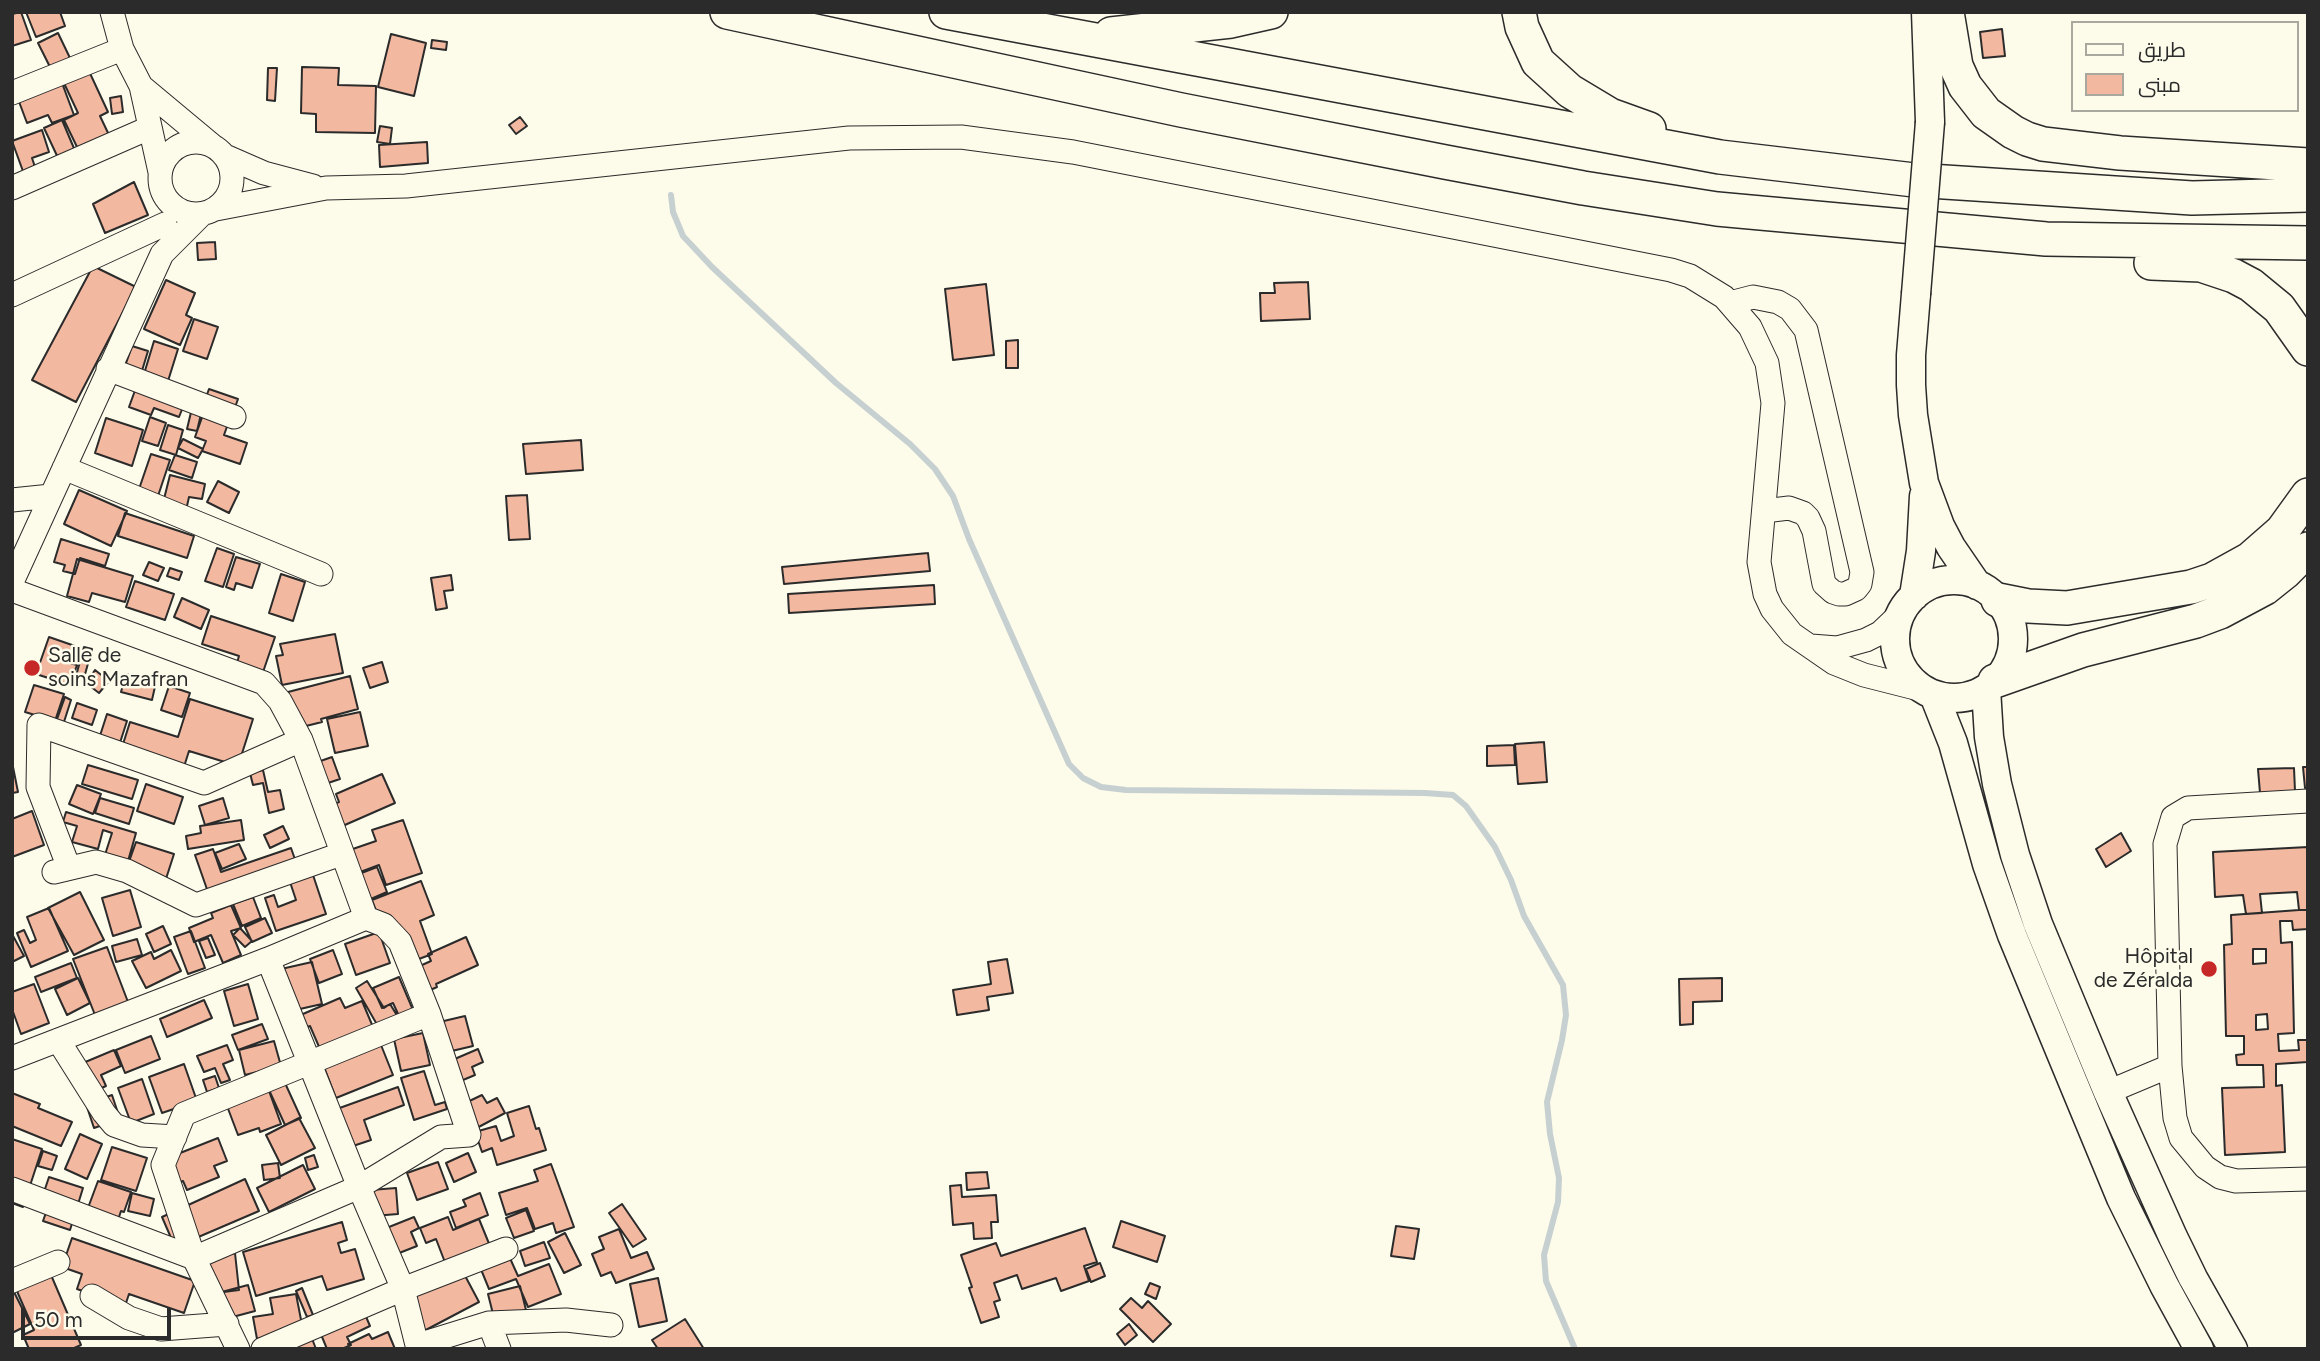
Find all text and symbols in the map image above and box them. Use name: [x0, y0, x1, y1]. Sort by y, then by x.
legend: [2072, 21, 2299, 112]
text: طريق: [2138, 37, 2186, 62]
text: مبنى: [2138, 72, 2181, 97]
place label: Salle de soins Mazafran: [48, 643, 188, 693]
marker: Salle de soins Mazafran: [22, 658, 42, 678]
place label: Hôpital de Zéralda: [2094, 944, 2193, 994]
marker: Hôpital de Zéralda: [2199, 959, 2219, 979]
scale bar: [24, 1294, 175, 1338]
text: 50 m: [34, 1307, 83, 1332]

